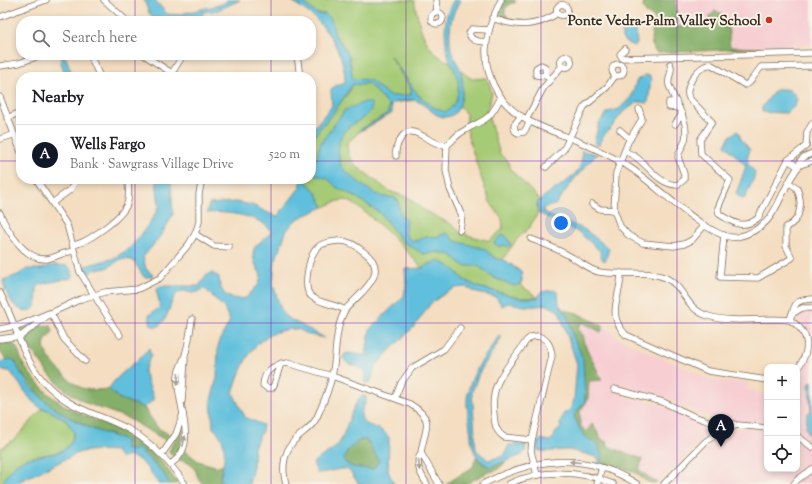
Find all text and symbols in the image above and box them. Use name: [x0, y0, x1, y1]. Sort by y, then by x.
place label: Ponte Vedra-Palm Valley School: [568, 12, 761, 32]
marker: Ponte Vedra-Palm Valley School: [764, 15, 774, 25]
search box: [16, 16, 316, 60]
icon: search: [30, 27, 52, 49]
text: Search here: [62, 28, 137, 49]
text: Nearby: [32, 86, 84, 110]
text: Wells Fargo: [70, 135, 145, 156]
text: A: [40, 146, 50, 164]
text: 520 m: [269, 146, 300, 164]
text: Bank · Sawgrass Village Drive: [70, 156, 234, 174]
your location: [551, 213, 571, 233]
map controls: [764, 364, 800, 472]
button: +: [764, 364, 800, 400]
one-way arrow: [174, 373, 181, 385]
button: −: [764, 400, 800, 436]
pin: A: [708, 414, 734, 447]
one-way arrow: [181, 435, 187, 447]
button: locate: [764, 436, 800, 472]
one-way arrow: [569, 458, 581, 465]
one-way arrow: [416, 459, 423, 471]

